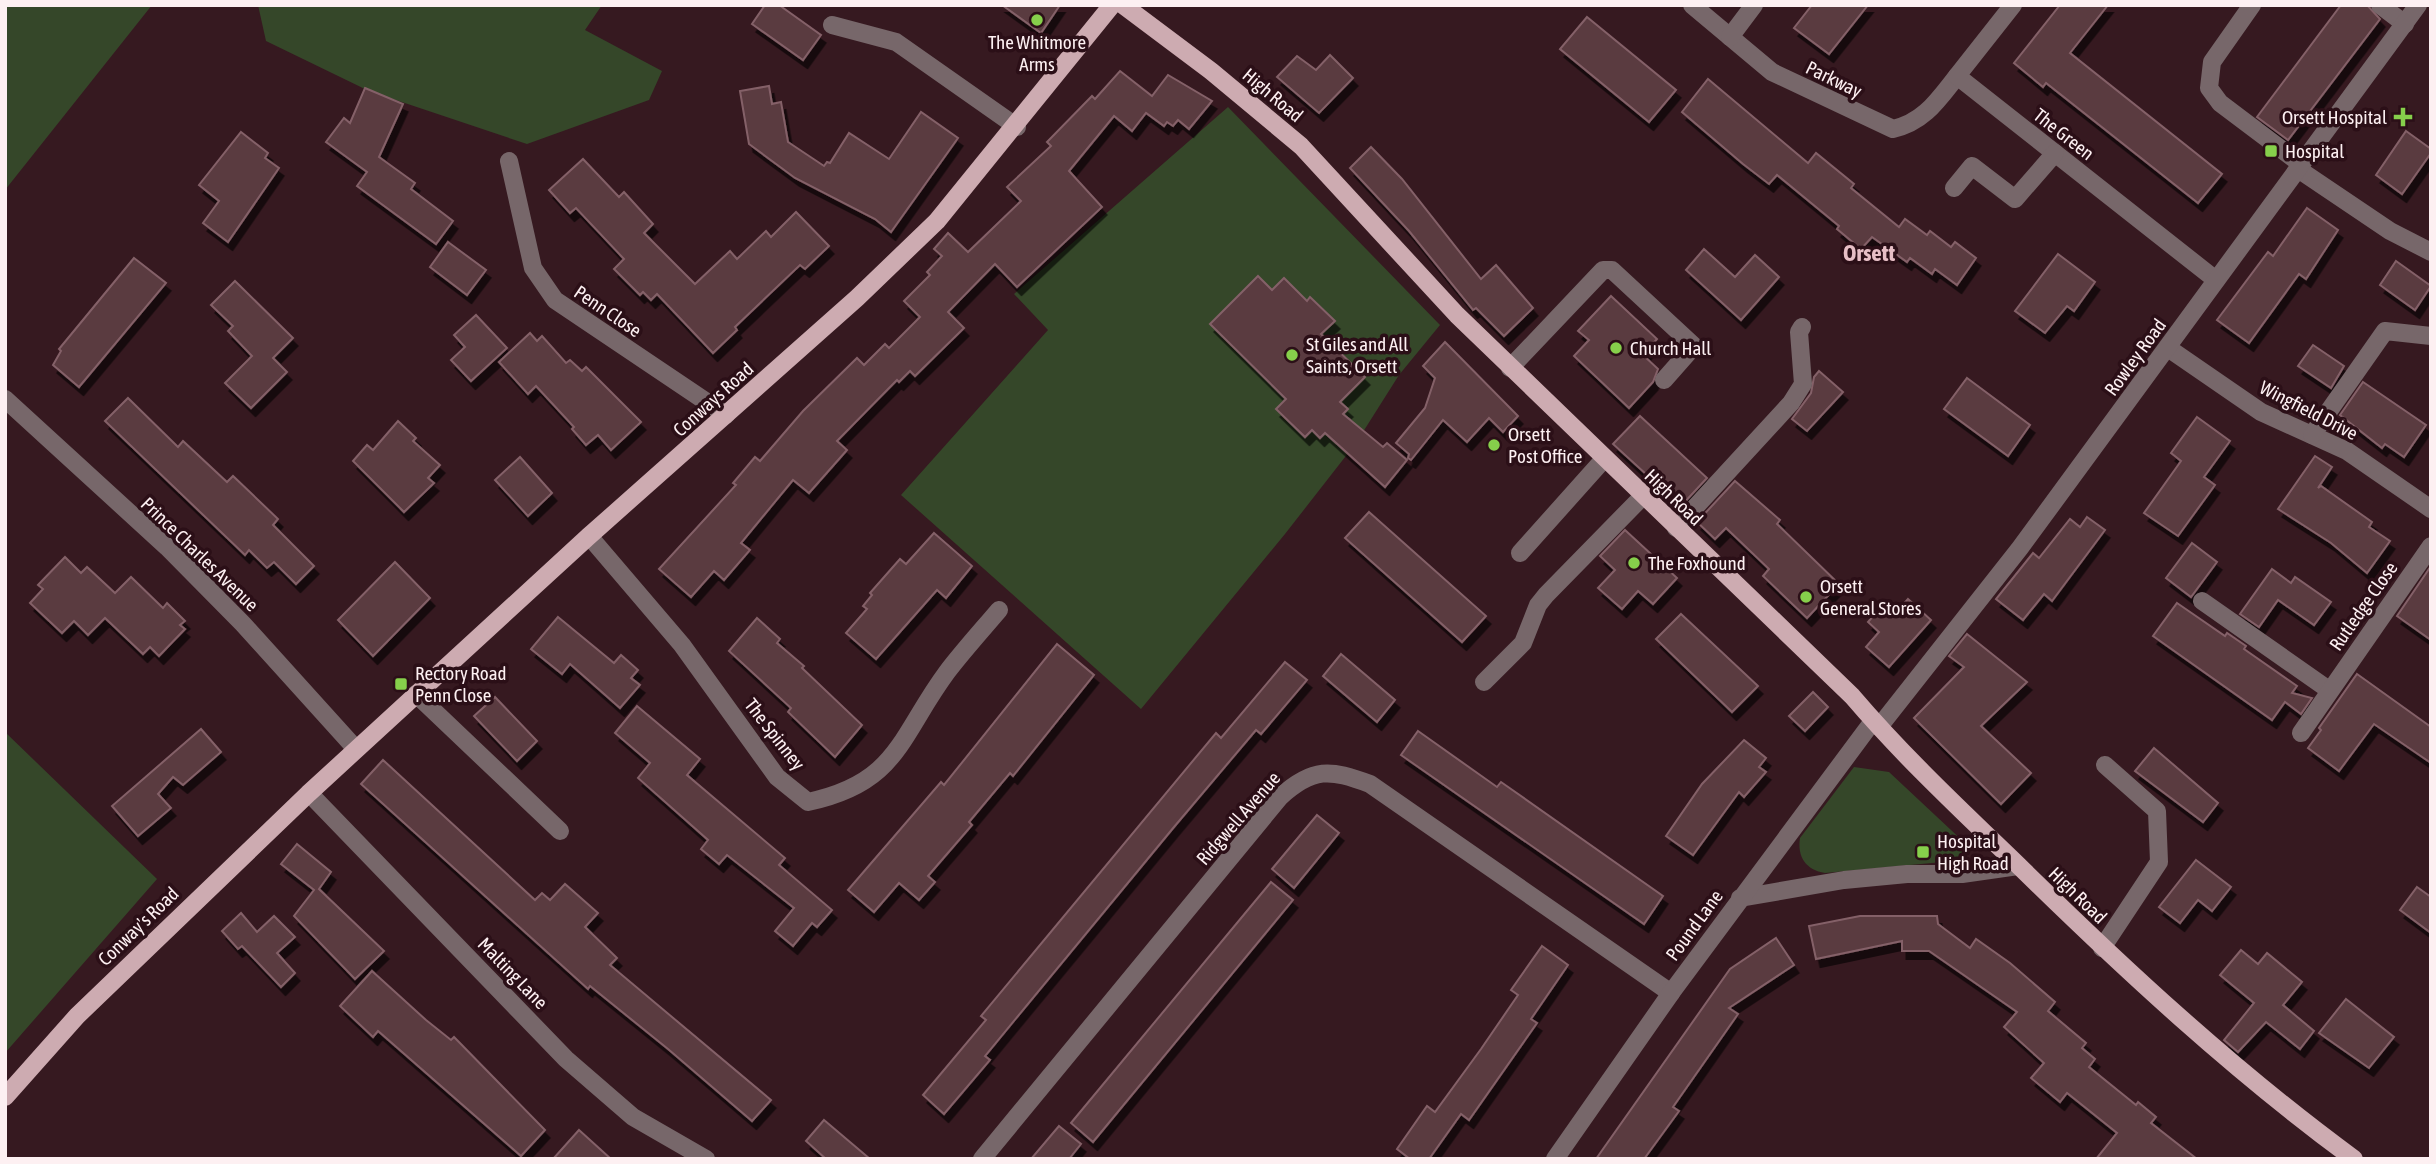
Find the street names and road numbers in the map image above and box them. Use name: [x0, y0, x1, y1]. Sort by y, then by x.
street label: Parkway: [1802, 56, 1866, 102]
street label: High Road: [1238, 64, 1308, 126]
street label: The Green: [2029, 104, 2099, 164]
street label: Penn Close: [570, 281, 646, 341]
street label: Rowley Road: [2100, 314, 2170, 400]
street label: Conways Road: [668, 357, 758, 441]
street label: Wingfield Drive: [2256, 376, 2362, 444]
street label: High Road: [1641, 464, 1707, 530]
street label: Prince Charles Avenue: [137, 492, 263, 616]
street label: Rutledge Close: [2324, 557, 2402, 655]
street label: The Spinney: [740, 694, 810, 774]
street label: Ridgwell Avenue: [1192, 767, 1284, 869]
street label: High Road: [2045, 862, 2111, 928]
street label: Conway's Road: [93, 882, 183, 970]
street label: Pound Lane: [1661, 885, 1727, 965]
street label: Malting Lane: [474, 933, 552, 1013]

